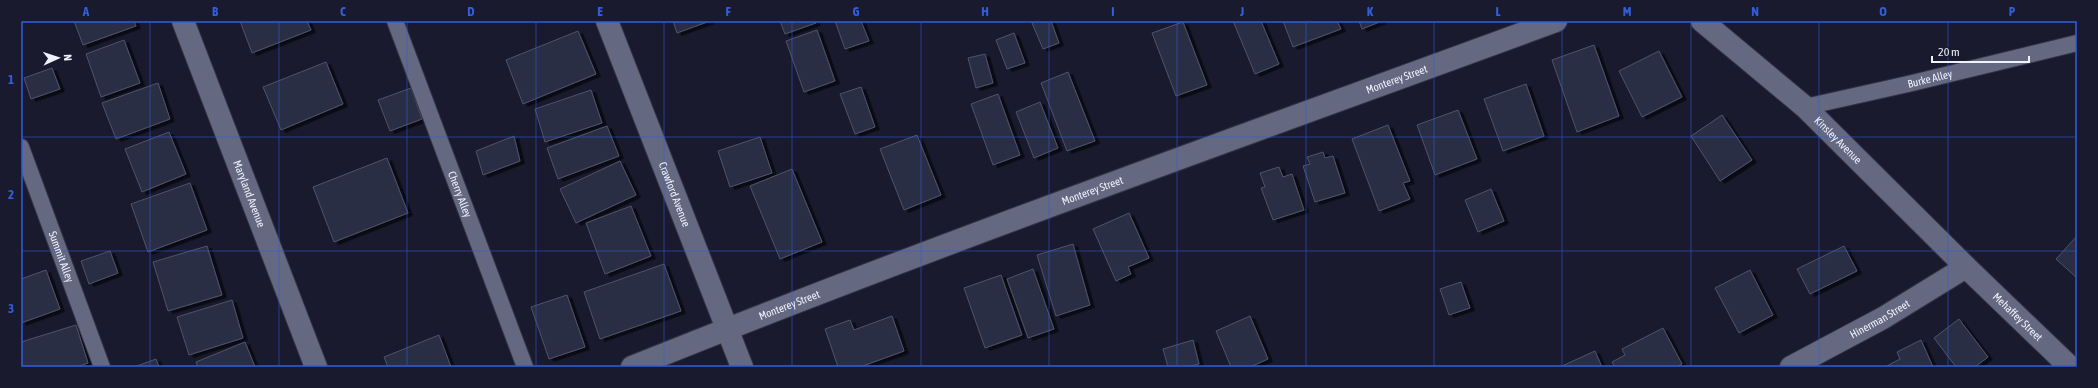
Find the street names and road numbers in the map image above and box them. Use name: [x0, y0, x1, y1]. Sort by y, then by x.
street label: Monterey Street: [1364, 63, 1429, 96]
street label: Burke Alley: [1906, 67, 1954, 90]
street label: Kinsley Avenue: [1812, 114, 1864, 166]
street label: Maryland Avenue: [231, 158, 268, 229]
street label: Crawford Avenue: [657, 160, 693, 228]
street label: Cherry Alley: [446, 169, 474, 219]
street label: Monterey Street: [1060, 174, 1125, 207]
street label: Summit Alley: [47, 230, 76, 284]
street label: Monterey Street: [757, 288, 821, 322]
street label: Mehaffey Street: [1991, 290, 2045, 343]
street label: Hinerman Street: [1848, 297, 1912, 340]

